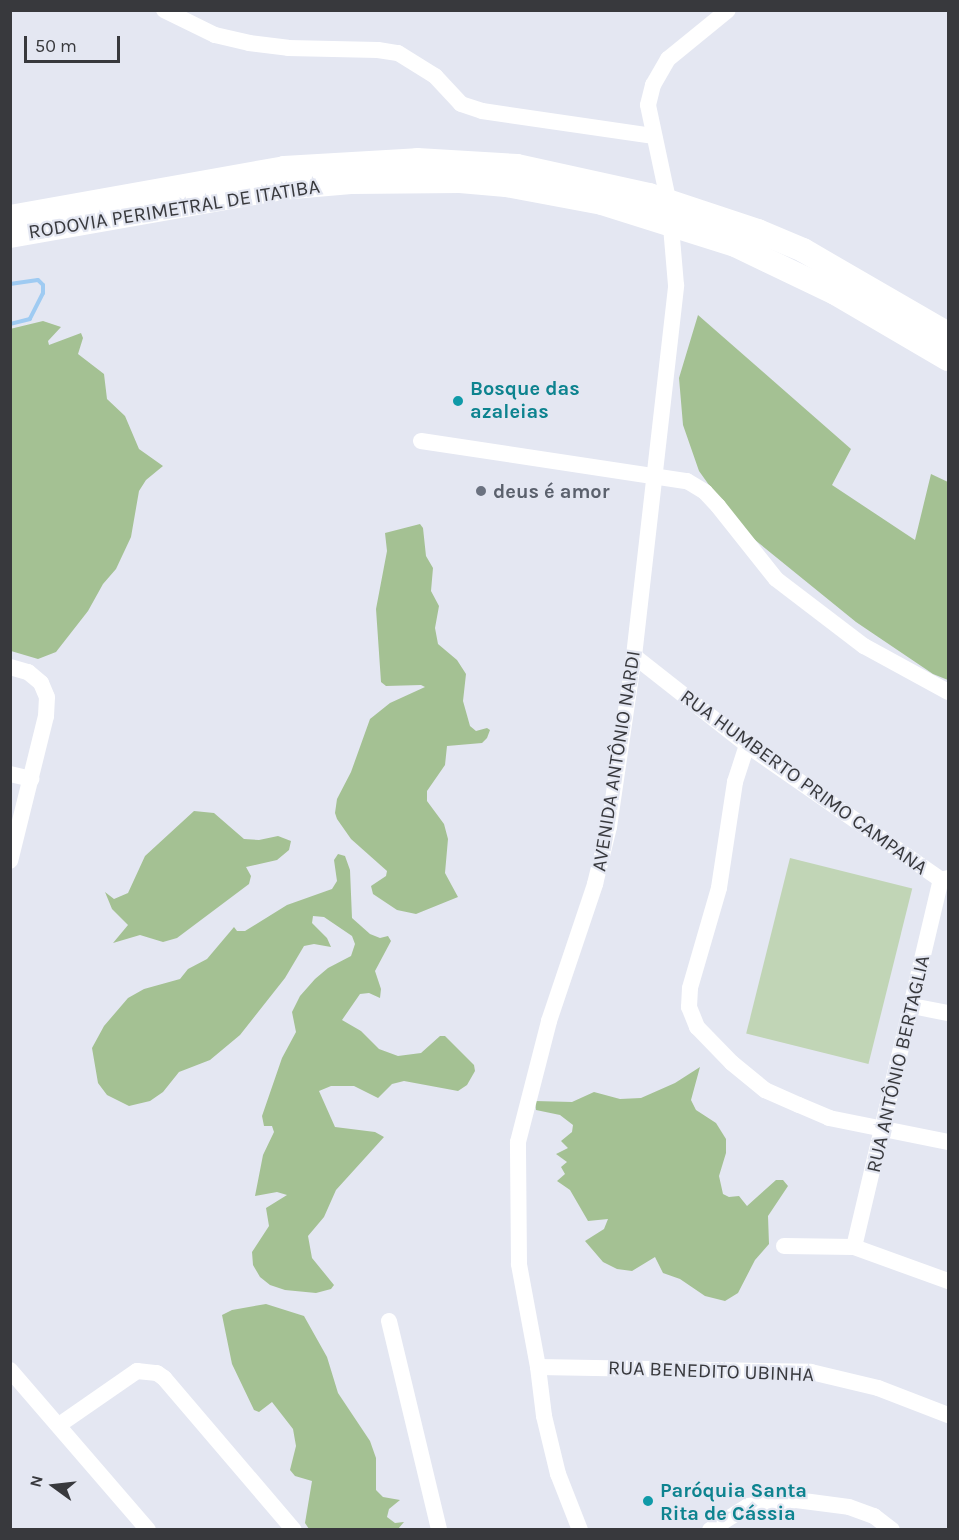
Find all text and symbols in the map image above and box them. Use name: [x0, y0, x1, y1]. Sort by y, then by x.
scale bar: [27, 24, 123, 62]
text: 50 m: [35, 35, 77, 57]
street label: RODOVIA PERIMETRAL DE ITATIBA: [27, 174, 321, 244]
place label: Bosque das azaleias: [470, 377, 580, 424]
marker: Bosque das azaleias: [451, 394, 465, 408]
place label: deus é amor: [493, 479, 610, 503]
marker: deus é amor: [474, 484, 488, 498]
street label: AVENIDA ANTÔNIO NARDI: [587, 649, 645, 873]
street label: RUA HUMBERTO PRIMO CAMPANA: [676, 684, 932, 880]
street label: RUA ANTÔNIO BERTAGLIA: [861, 953, 935, 1175]
street label: RUA BENEDITO UBINHA: [608, 1355, 814, 1387]
north arrow: [24, 1456, 84, 1516]
text: N: [25, 1473, 47, 1489]
place label: Paróquia Santa Rita de Cássia: [660, 1478, 807, 1525]
marker: Paróquia Santa Rita de Cássia: [641, 1494, 655, 1508]

